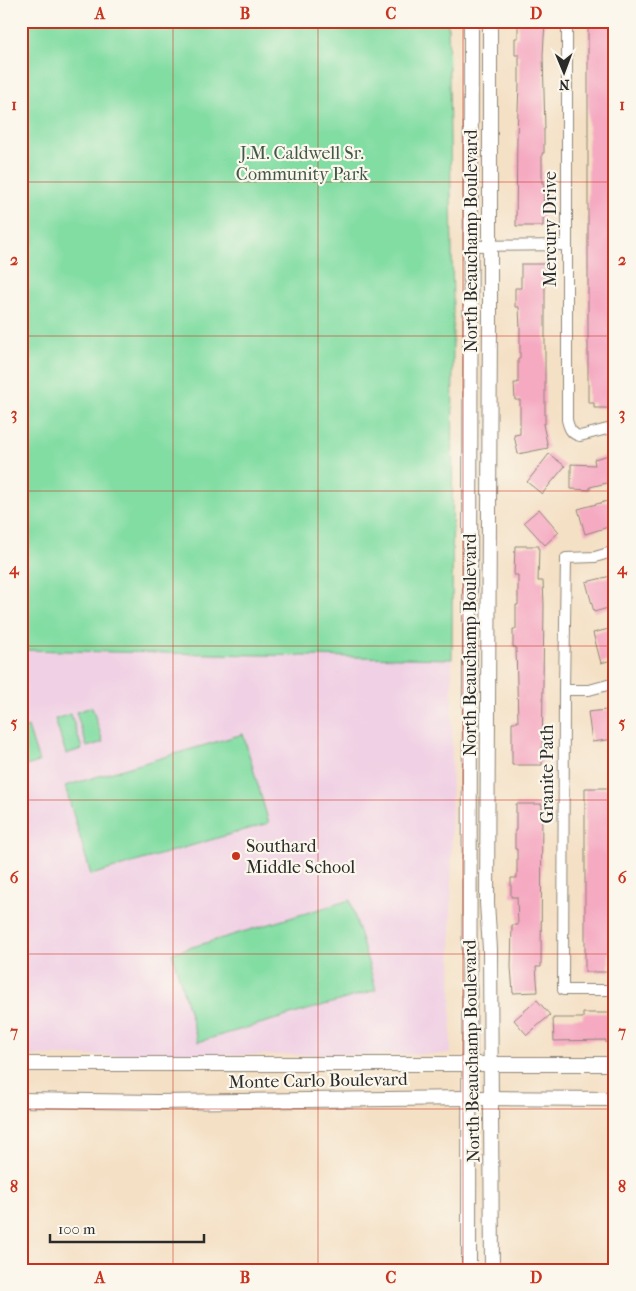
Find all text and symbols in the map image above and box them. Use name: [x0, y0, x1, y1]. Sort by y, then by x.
text: A: [94, 4, 106, 23]
text: B: [240, 4, 250, 23]
text: C: [386, 4, 397, 23]
text: D: [530, 4, 542, 23]
north arrow: [538, 48, 588, 98]
text: N: [558, 76, 570, 93]
text: 1: [11, 95, 17, 114]
text: 1: [619, 95, 625, 114]
street label: North Beauchamp Boulevard: [461, 129, 482, 353]
park label: J.M. Caldwell Sr. Community Park: [236, 143, 369, 185]
street label: Mercury Drive: [540, 171, 561, 287]
text: 2: [10, 250, 18, 269]
text: 2: [618, 250, 626, 269]
text: 3: [11, 404, 17, 424]
text: 3: [619, 404, 625, 424]
street label: North Beauchamp Boulevard: [460, 533, 481, 757]
text: 4: [8, 559, 20, 579]
text: 4: [616, 559, 628, 579]
text: 5: [11, 713, 18, 732]
text: 5: [619, 713, 626, 732]
street label: Granite Path: [537, 724, 558, 824]
place label: Southard Middle School: [246, 836, 355, 878]
marker: Southard Middle School: [230, 850, 242, 862]
text: 6: [10, 868, 19, 887]
text: 6: [618, 868, 627, 887]
street label: North Beauchamp Boulevard: [460, 939, 484, 1163]
text: 7: [9, 1022, 18, 1041]
text: 7: [617, 1022, 626, 1041]
street label: Monte Carlo Boulevard: [228, 1069, 408, 1093]
text: 8: [10, 1177, 18, 1196]
text: 8: [618, 1177, 626, 1196]
scale bar: [50, 1211, 204, 1243]
text: 100 m: [58, 1220, 96, 1238]
text: A: [94, 1268, 106, 1287]
text: B: [240, 1268, 250, 1287]
text: C: [386, 1268, 397, 1287]
text: D: [530, 1268, 542, 1287]

